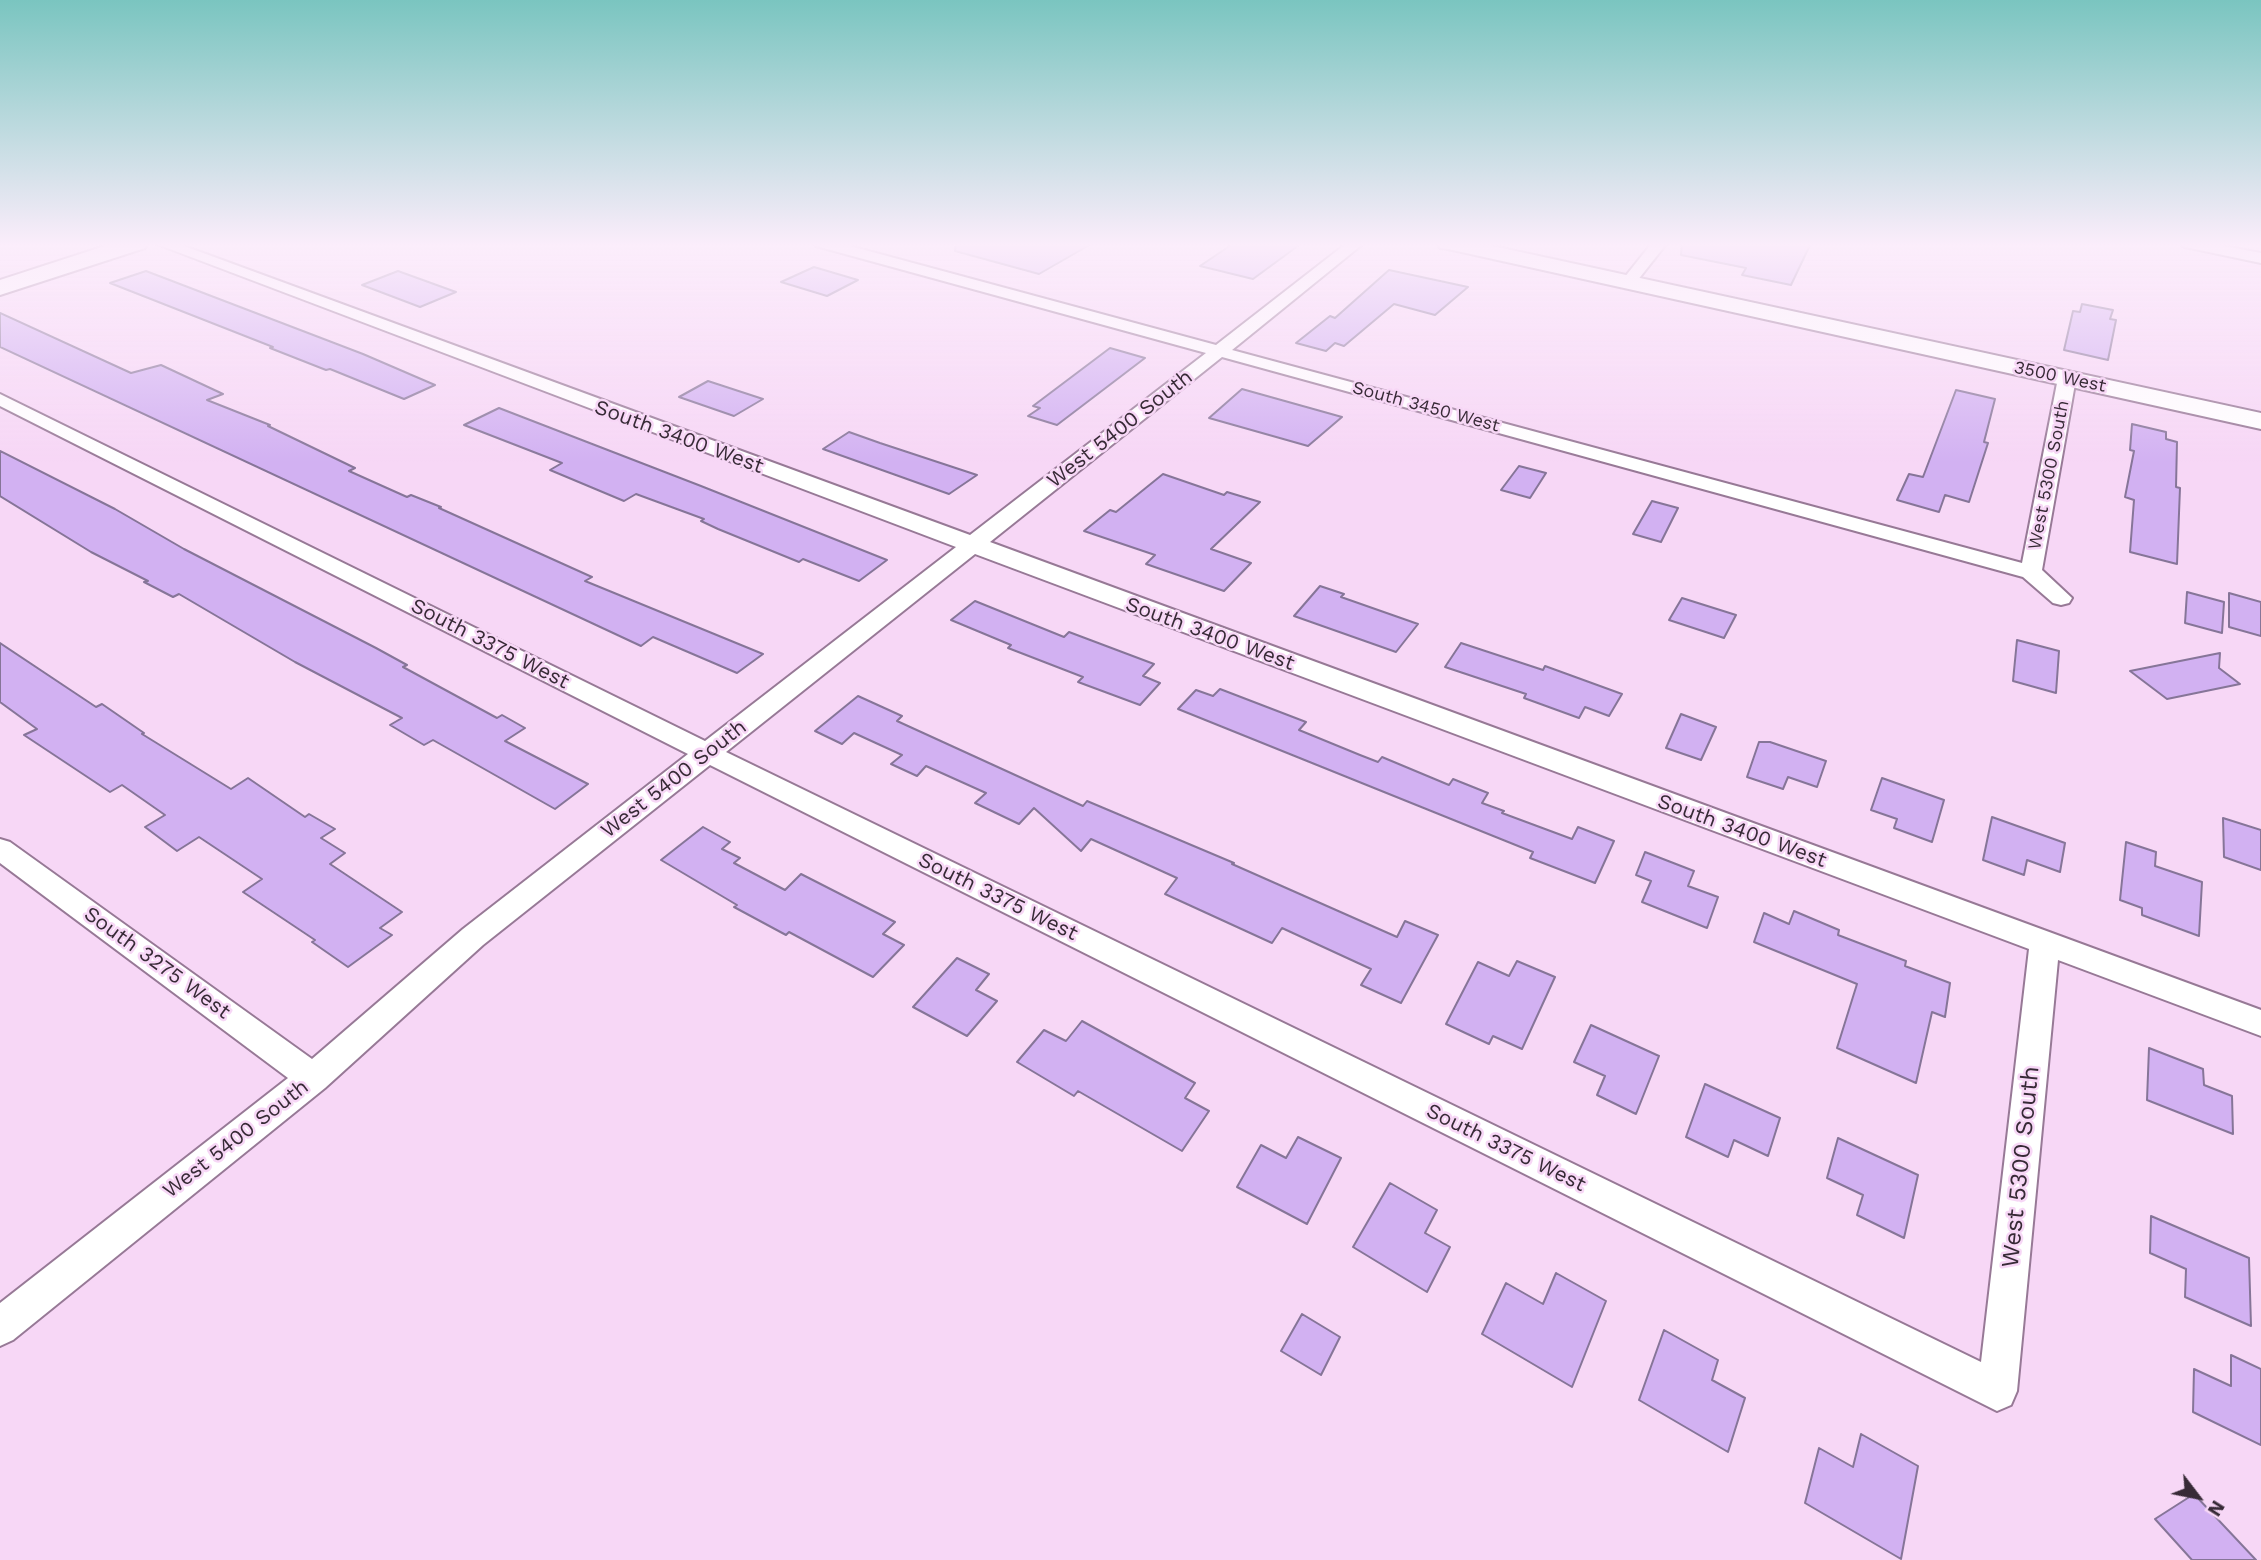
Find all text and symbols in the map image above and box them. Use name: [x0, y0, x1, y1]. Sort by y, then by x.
street label: 3500 West: [2012, 357, 2108, 397]
street label: West 5400 South: [1042, 364, 1198, 494]
street label: South 3450 West: [1350, 377, 1502, 437]
street label: South 3400 West: [591, 395, 767, 479]
street label: West 5300 South: [2024, 398, 2074, 552]
street label: South 3400 West: [1122, 592, 1298, 676]
street label: South 3375 West: [407, 593, 573, 695]
street label: West 5400 South: [596, 714, 752, 844]
street label: South 3400 West: [1654, 789, 1830, 873]
street label: South 3375 West: [914, 847, 1082, 947]
street label: South 3275 West: [79, 901, 235, 1025]
street label: West 5300 South: [1996, 1065, 2046, 1269]
street label: West 5400 South: [158, 1074, 314, 1204]
street label: South 3375 West: [1422, 1098, 1590, 1198]
north arrow: [2163, 1462, 2233, 1532]
text: N: [2203, 1496, 2230, 1520]

